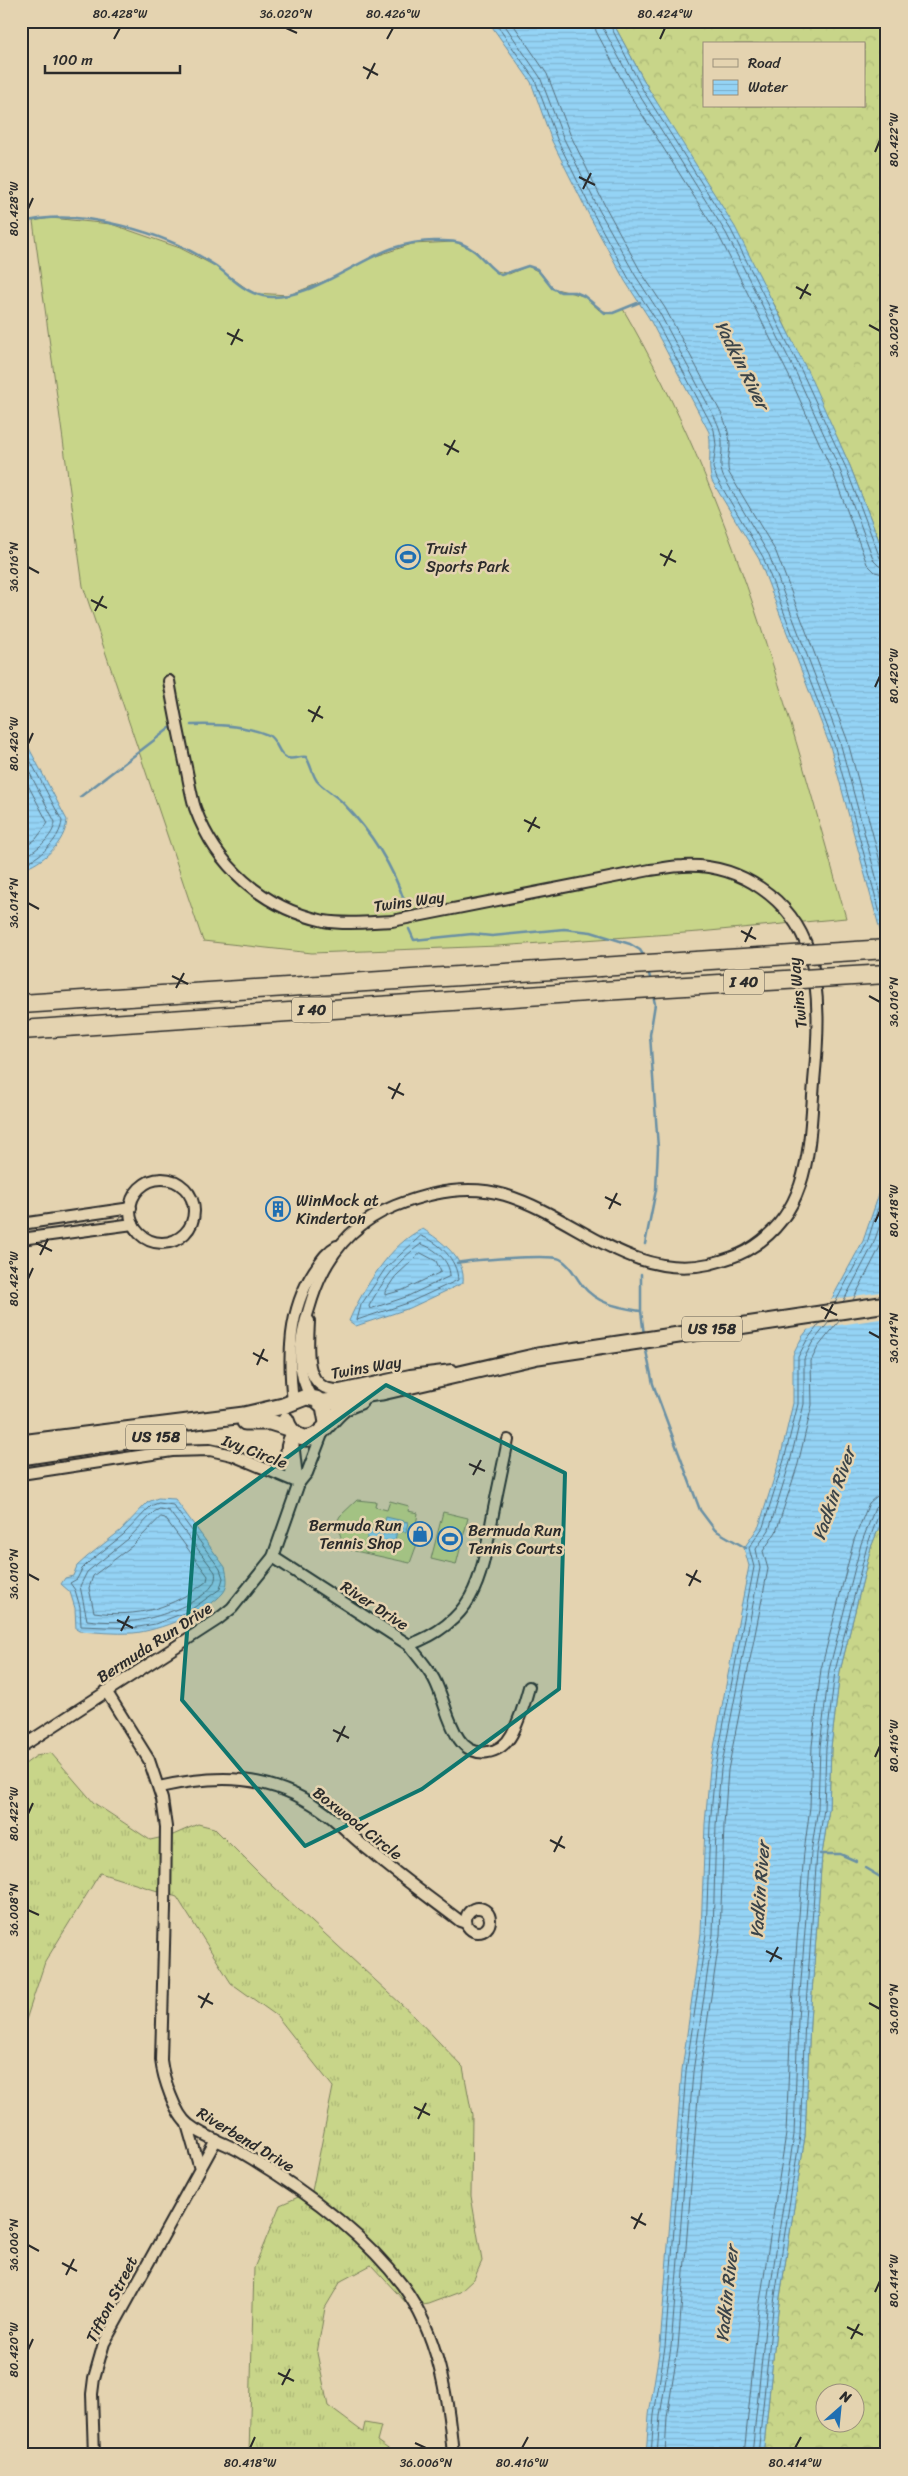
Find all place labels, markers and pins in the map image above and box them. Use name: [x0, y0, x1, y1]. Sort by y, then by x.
place label: Truist Sports Park: [426, 534, 510, 581]
sports icon: Truist Sports Park: [395, 544, 421, 570]
place label: WinMock at Kinderton: [296, 1186, 379, 1233]
building icon: WinMock at Kinderton: [265, 1196, 291, 1222]
place label: Bermuda Run Tennis Shop: [309, 1511, 403, 1558]
place label: Bermuda Run Tennis Courts: [468, 1516, 563, 1563]
shop icon: Bermuda Run Tennis Shop: [407, 1521, 433, 1547]
sports icon: Bermuda Run Tennis Courts: [437, 1526, 463, 1552]

